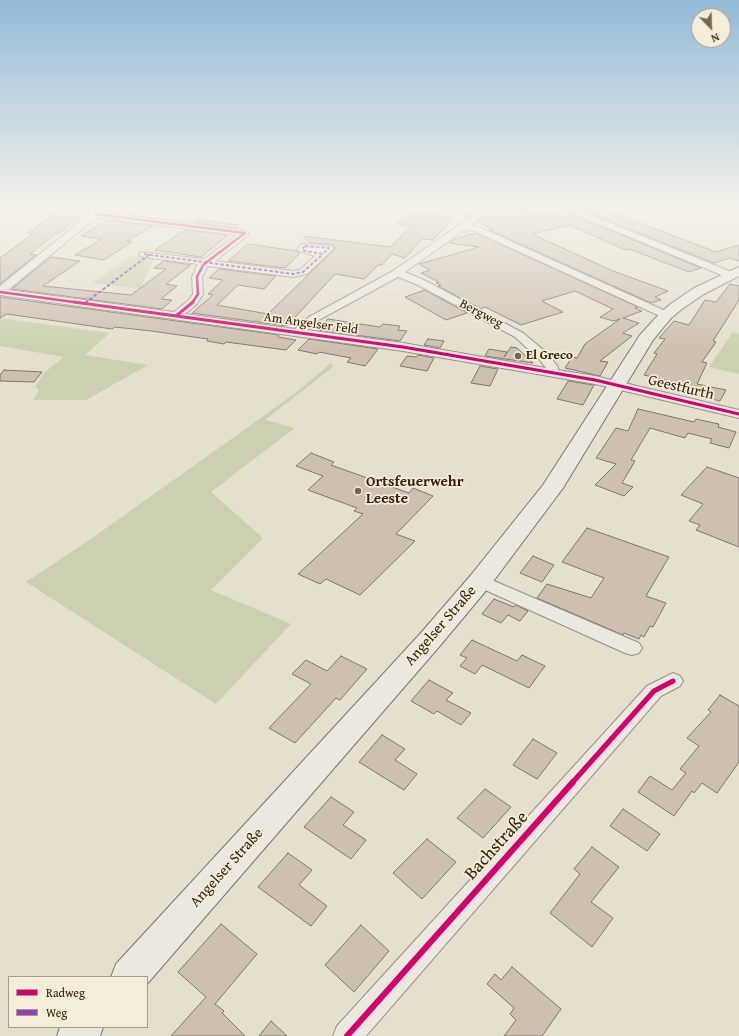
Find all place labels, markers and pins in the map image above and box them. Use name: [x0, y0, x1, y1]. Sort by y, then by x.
place label: El Greco: [526, 348, 573, 364]
marker: El Greco: [513, 351, 523, 361]
place label: Ortsfeuerwehr Leeste: [366, 473, 464, 508]
marker: Ortsfeuerwehr Leeste: [353, 486, 363, 496]

